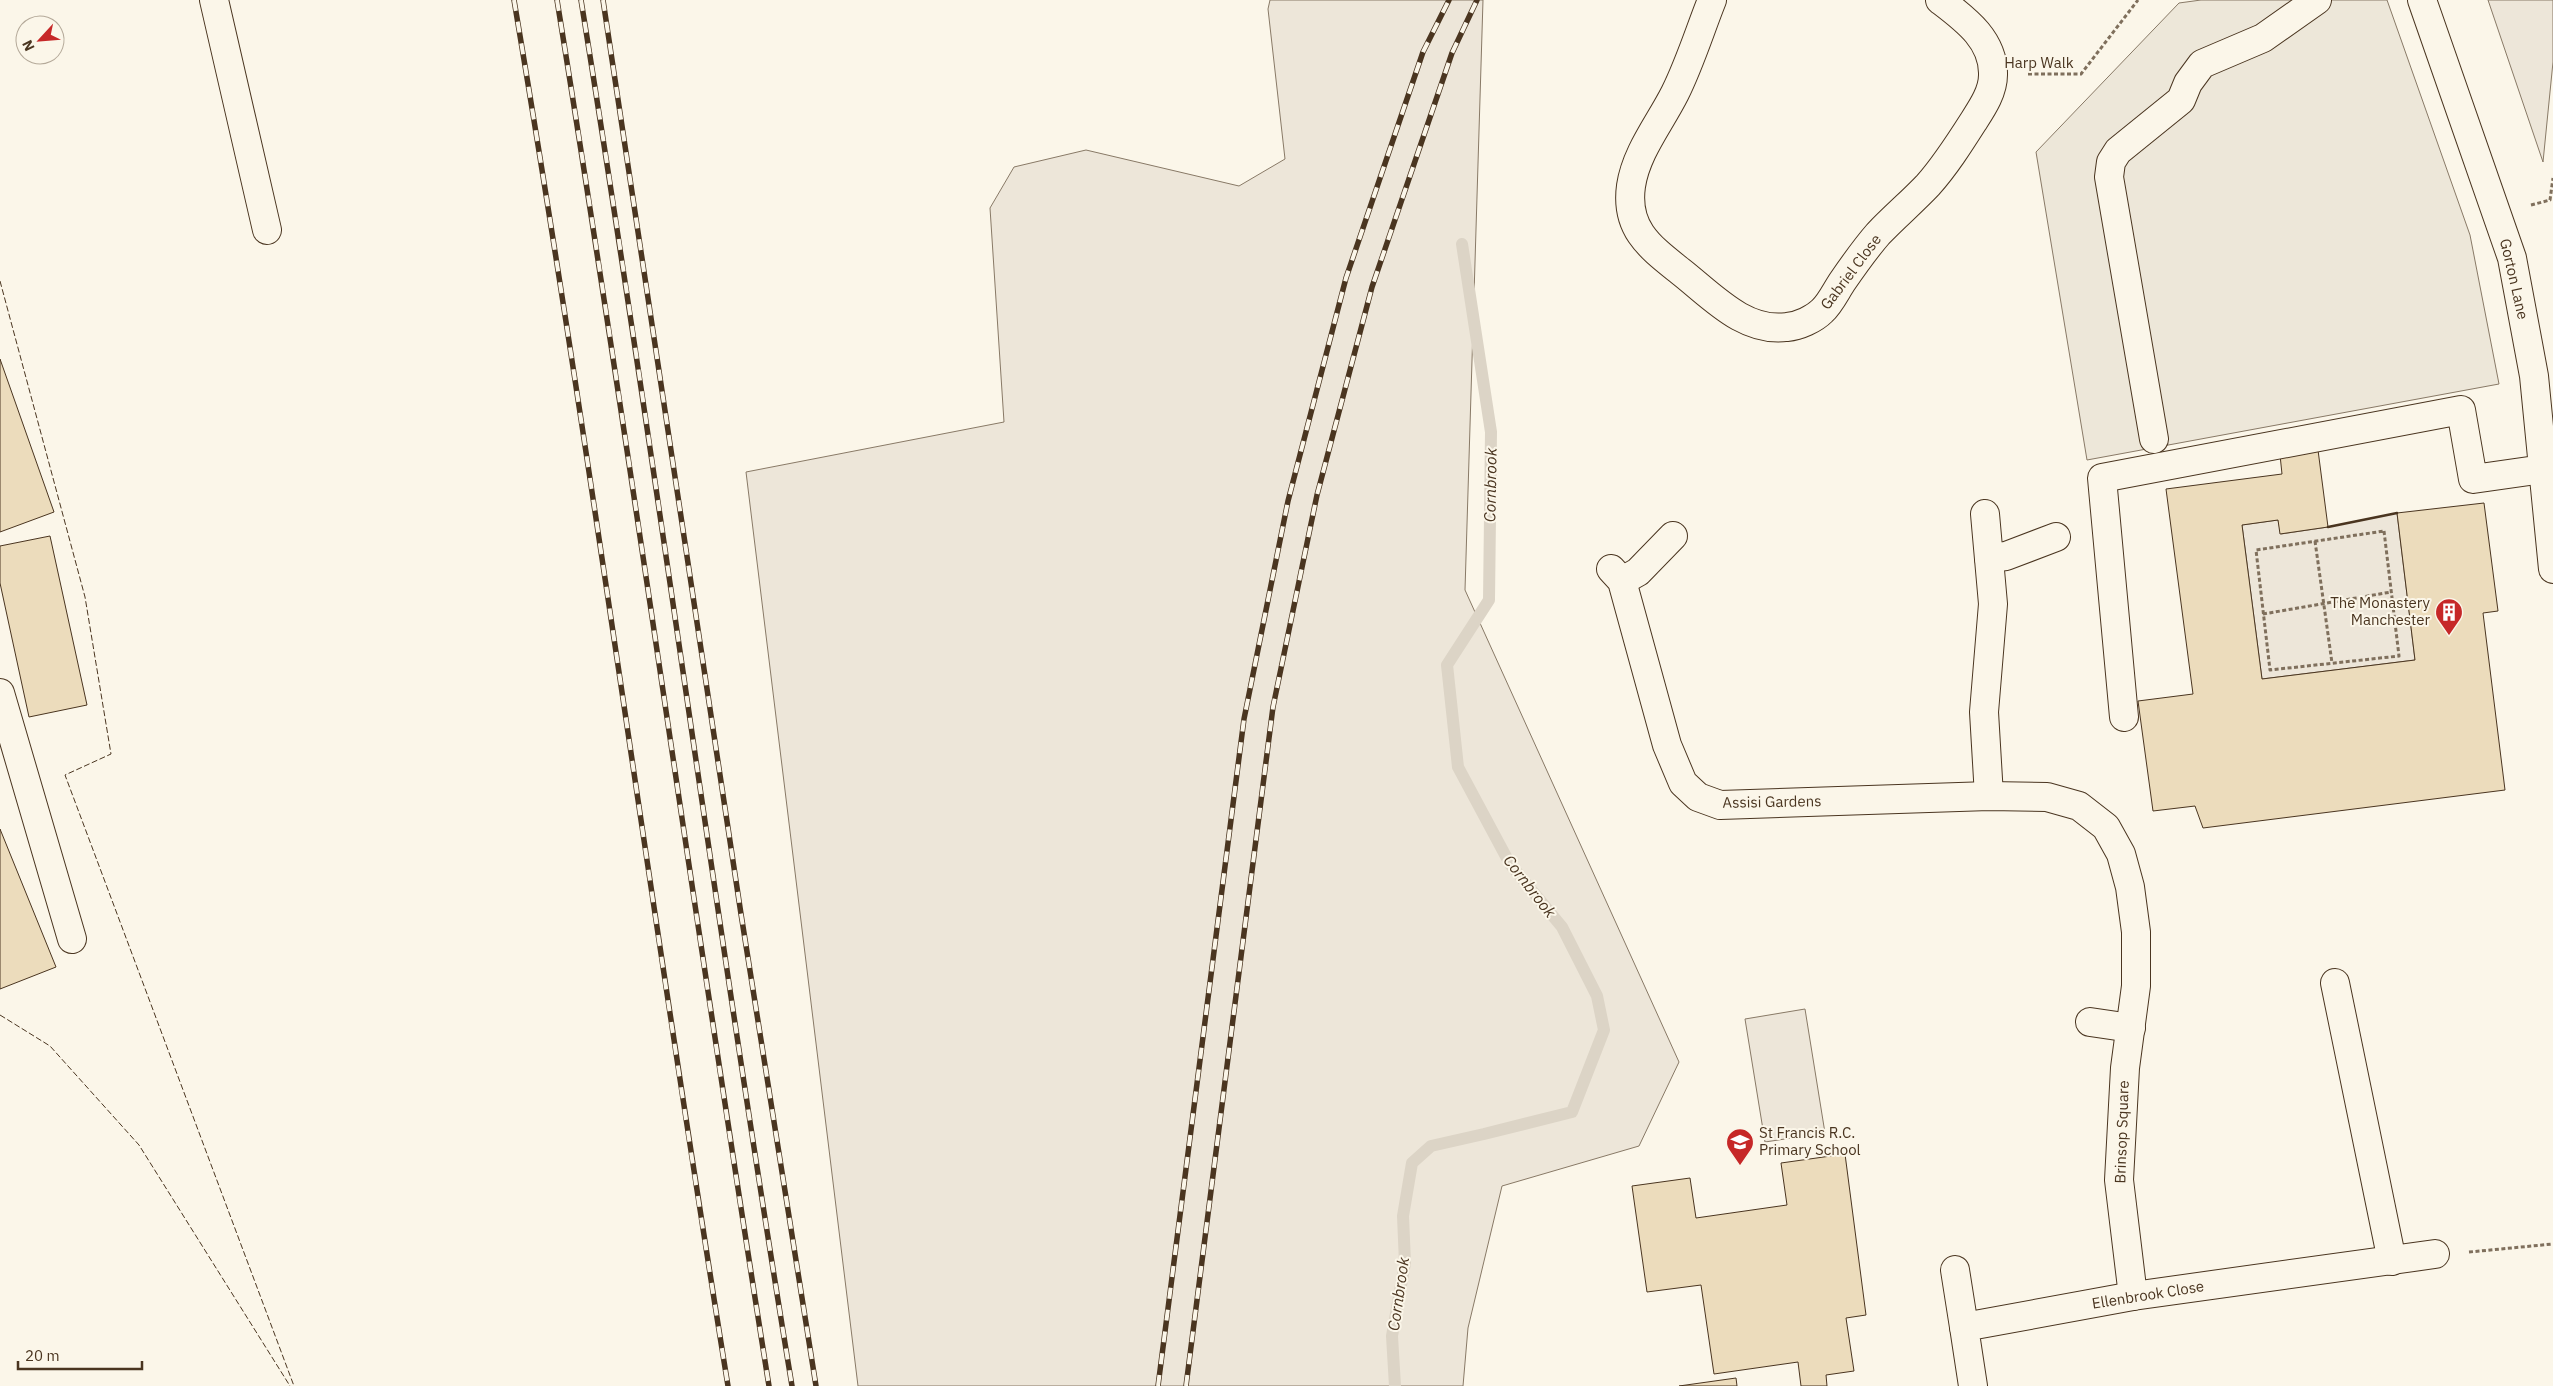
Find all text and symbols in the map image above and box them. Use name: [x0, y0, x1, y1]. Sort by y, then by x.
north arrow: [15, 15, 65, 65]
text: N: [18, 37, 39, 54]
street label: Harp Walk: [2004, 53, 2074, 72]
street label: Gabriel Close: [1816, 230, 1885, 313]
street label: Gorton Lane: [2496, 237, 2533, 321]
water label: Cornbrook: [1479, 447, 1501, 522]
place label: The Monastery Manchester: [2330, 593, 2430, 629]
building icon: The Monastery Manchester: [2434, 597, 2464, 636]
street label: Assisi Gardens: [1722, 791, 1822, 812]
water label: Cornbrook: [1499, 851, 1561, 922]
street label: Brinsop Square: [2110, 1080, 2133, 1184]
place label: St Francis R.C. Primary School: [1759, 1123, 1861, 1159]
school or university icon: St Francis R.C. Primary School: [1725, 1127, 1755, 1166]
water label: Cornbrook: [1383, 1255, 1413, 1332]
street label: Ellenbrook Close: [2090, 1276, 2205, 1313]
scale bar: [18, 1338, 141, 1370]
text: 20 m: [25, 1346, 60, 1365]

